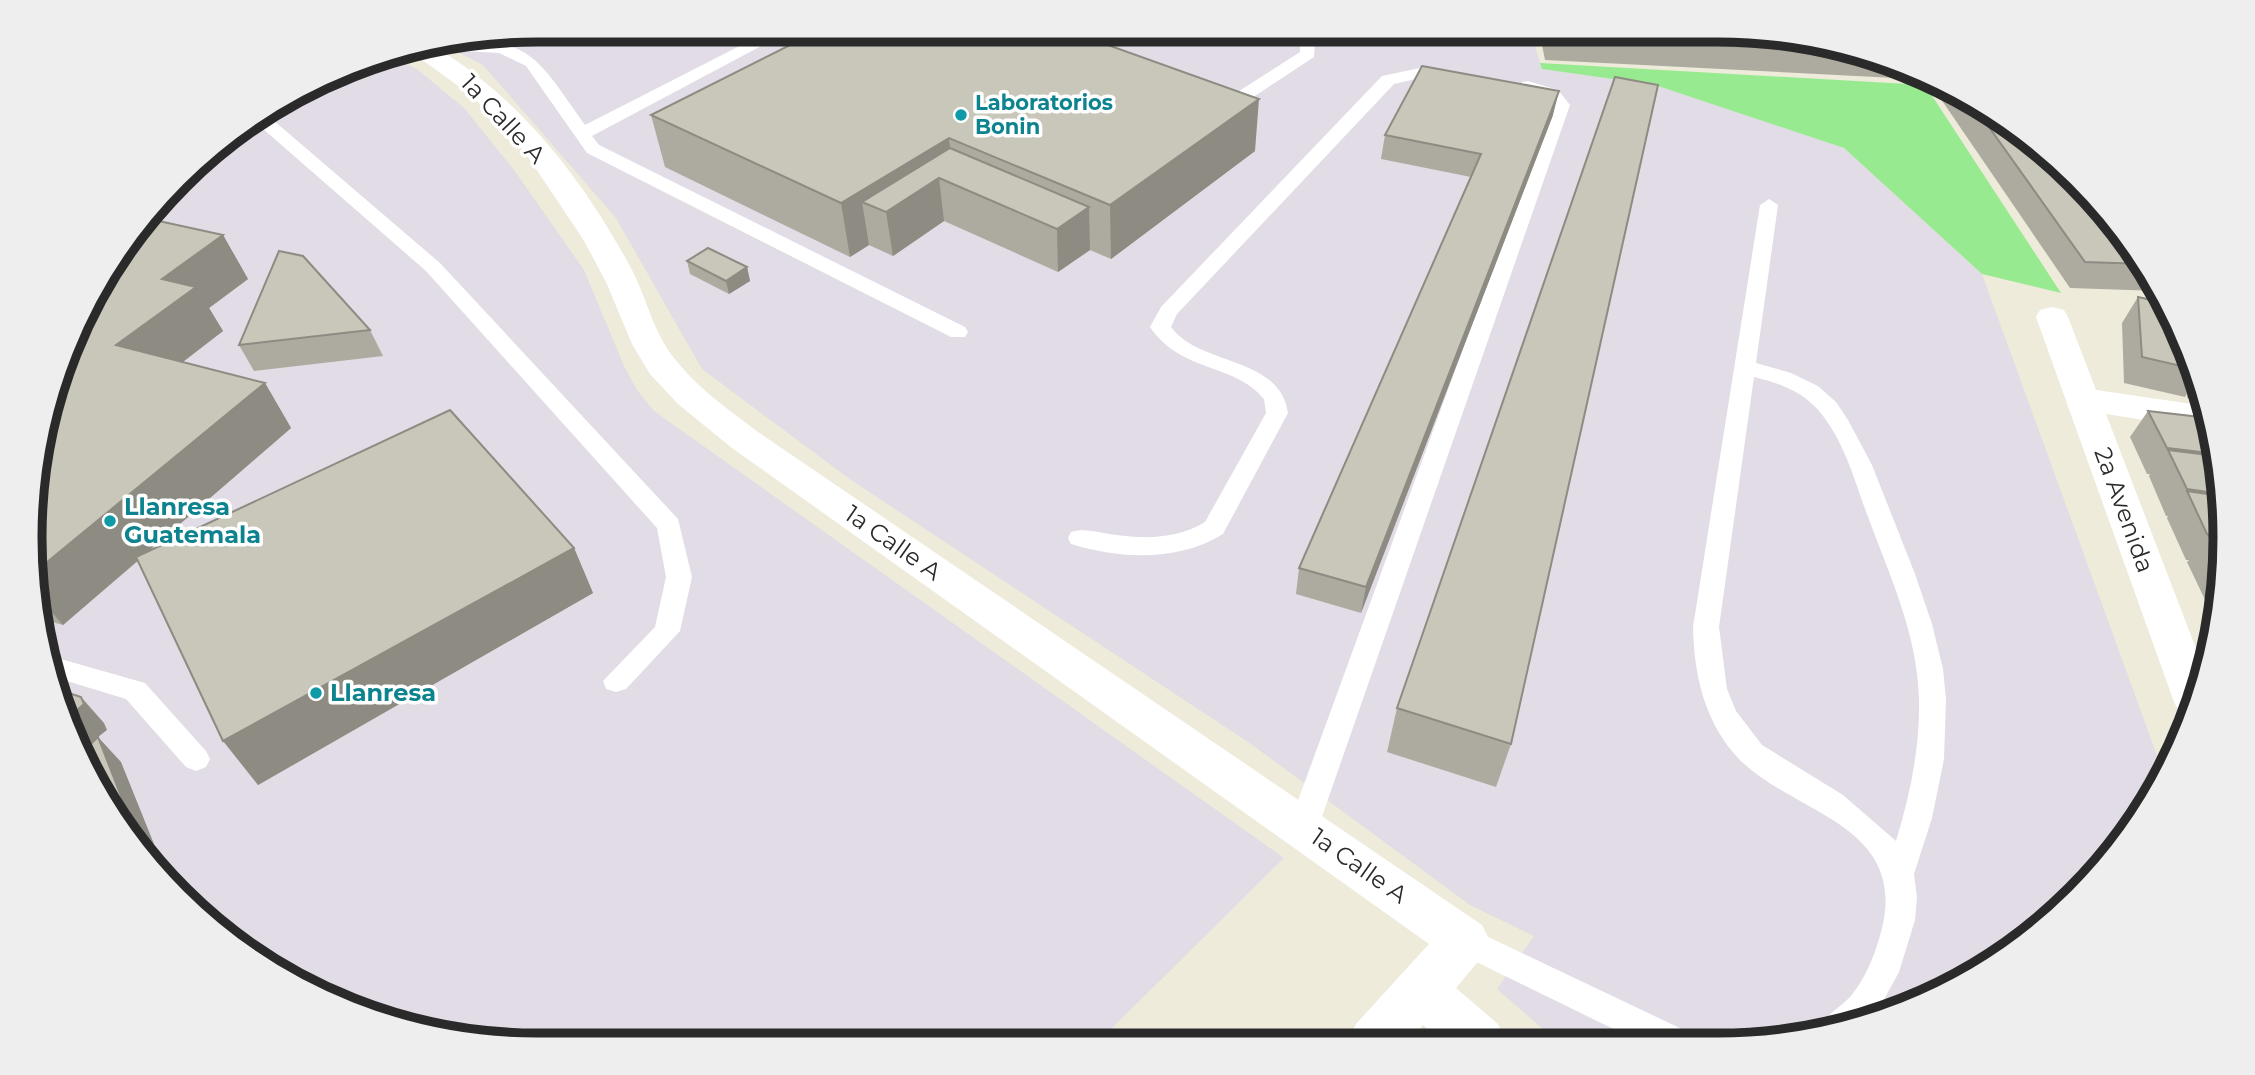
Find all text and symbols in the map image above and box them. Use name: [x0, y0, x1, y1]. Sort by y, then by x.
street label: 1a Calle A: [455, 68, 552, 170]
place label: Laboratorios Bonin: [975, 90, 1113, 139]
marker: Laboratorios Bonin: [953, 107, 969, 123]
street label: 2a Avenida: [2088, 443, 2160, 576]
place label: Llanresa Guatemala: [124, 492, 261, 549]
street label: 1a Calle A: [840, 499, 948, 587]
marker: Llanresa Guatemala: [102, 513, 118, 529]
place label: Llanresa: [330, 678, 436, 707]
marker: Llanresa: [308, 685, 324, 701]
street label: 1a Calle A: [1306, 822, 1414, 910]

